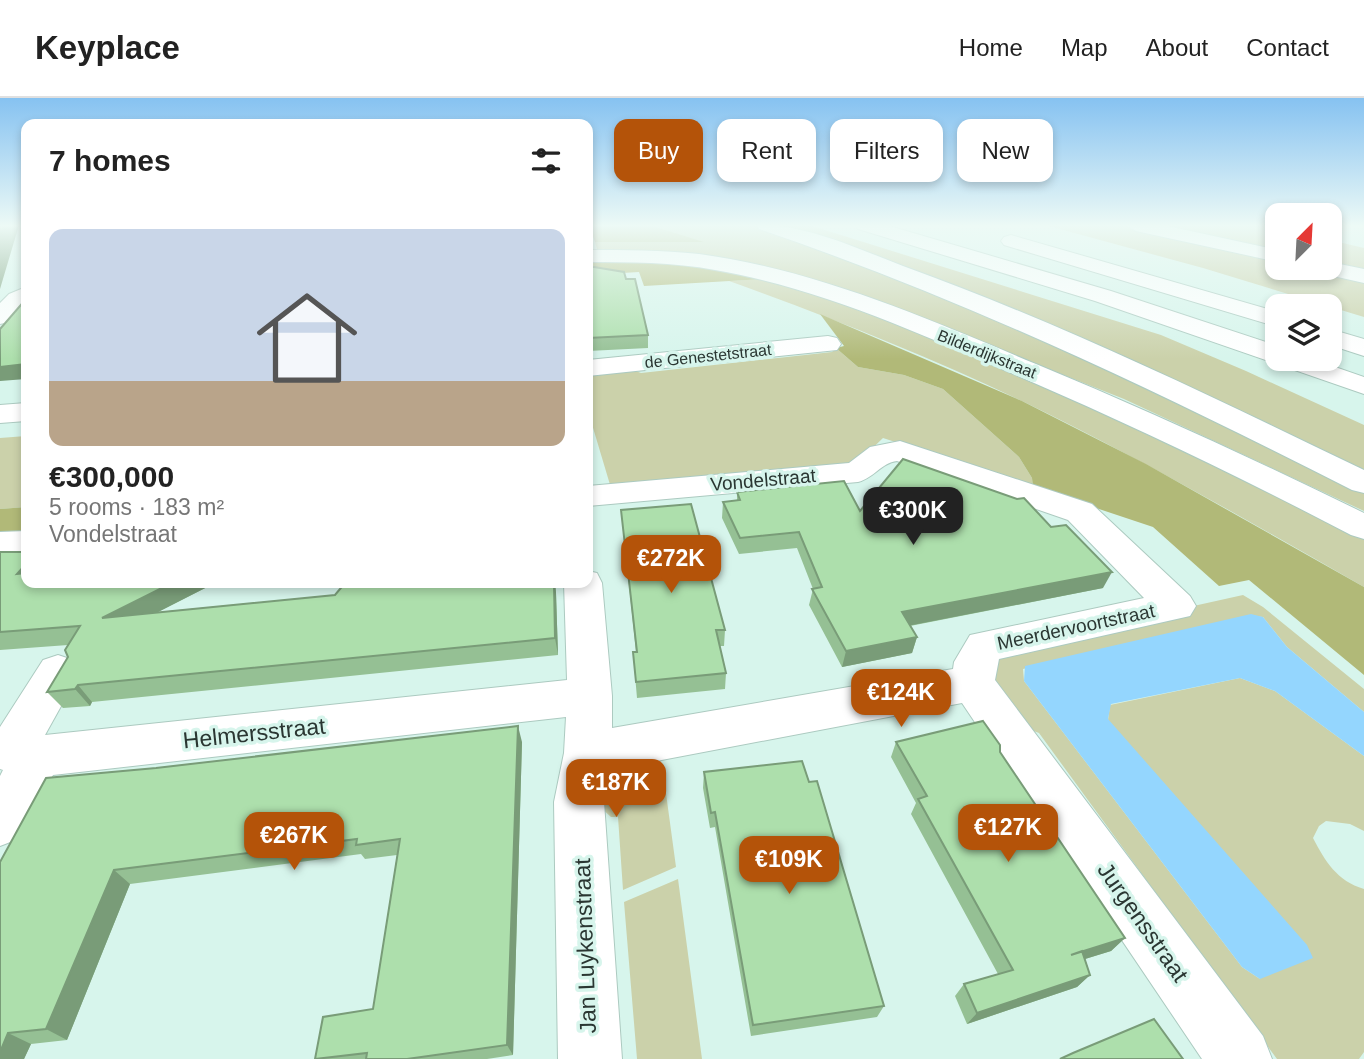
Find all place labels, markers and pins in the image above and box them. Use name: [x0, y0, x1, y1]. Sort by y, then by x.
pin: €300K: [864, 488, 962, 547]
pin: €272K: [622, 536, 720, 595]
pin: €124K: [852, 670, 950, 729]
pin: €187K: [567, 760, 665, 819]
pin: €127K: [959, 804, 1057, 864]
pin: €267K: [245, 812, 343, 872]
pin: €109K: [740, 836, 838, 896]

